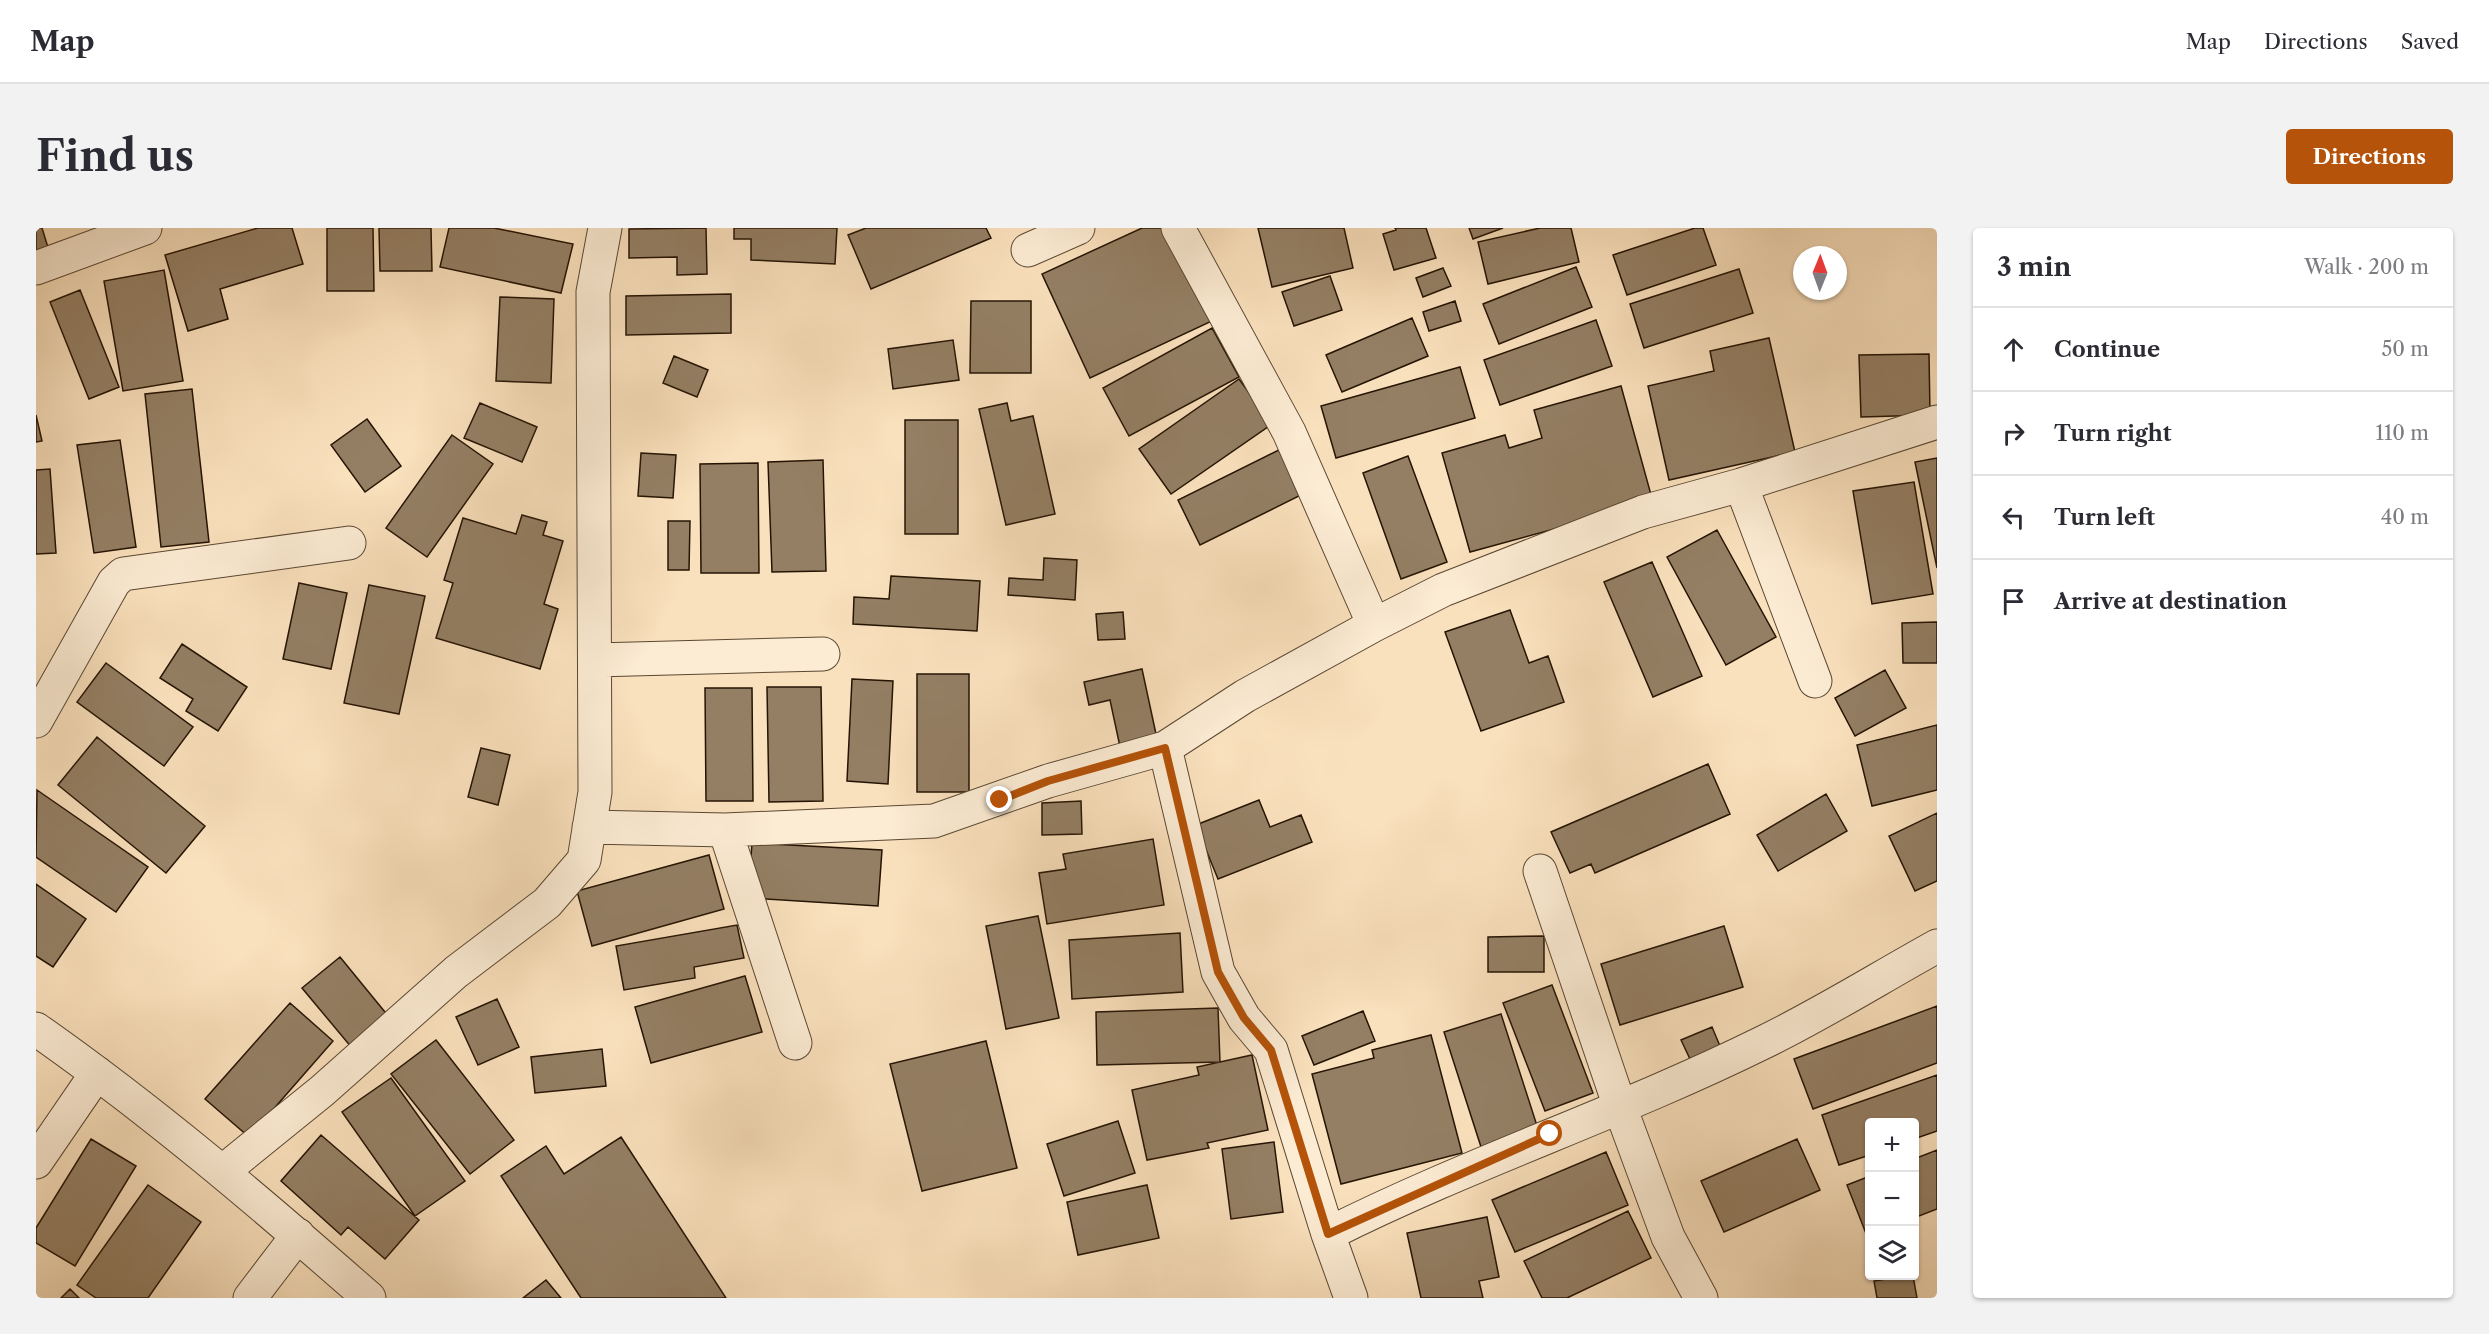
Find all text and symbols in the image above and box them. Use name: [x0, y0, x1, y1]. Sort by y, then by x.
text: Map: [30, 24, 94, 58]
text: Map: [2186, 29, 2231, 54]
text: Directions: [2264, 29, 2368, 54]
text: Saved: [2401, 29, 2459, 54]
button: Directions: [2286, 129, 2453, 184]
text: Find us: [36, 130, 194, 182]
north arrow: [1793, 246, 1847, 300]
text: 3 min: [1997, 251, 2071, 283]
text: Walk · 200 m: [2304, 255, 2429, 279]
icon: ahead: [1997, 333, 2030, 366]
text: Continue: [2054, 336, 2160, 363]
text: 50 m: [2382, 337, 2429, 361]
icon: right: [1997, 417, 2030, 450]
text: Turn right: [2054, 420, 2172, 447]
text: 110 m: [2376, 421, 2429, 445]
icon: left: [1997, 501, 2030, 534]
text: Turn left: [2054, 504, 2155, 531]
text: 40 m: [2381, 505, 2429, 529]
icon: arrive: [1997, 585, 2030, 618]
text: Arrive at destination: [2054, 588, 2287, 615]
route end: [986, 786, 1012, 812]
map controls: [1865, 1118, 1919, 1280]
button: +: [1865, 1118, 1919, 1172]
route start: [1536, 1120, 1562, 1146]
button: −: [1865, 1172, 1919, 1226]
button: layers: [1865, 1226, 1919, 1280]

